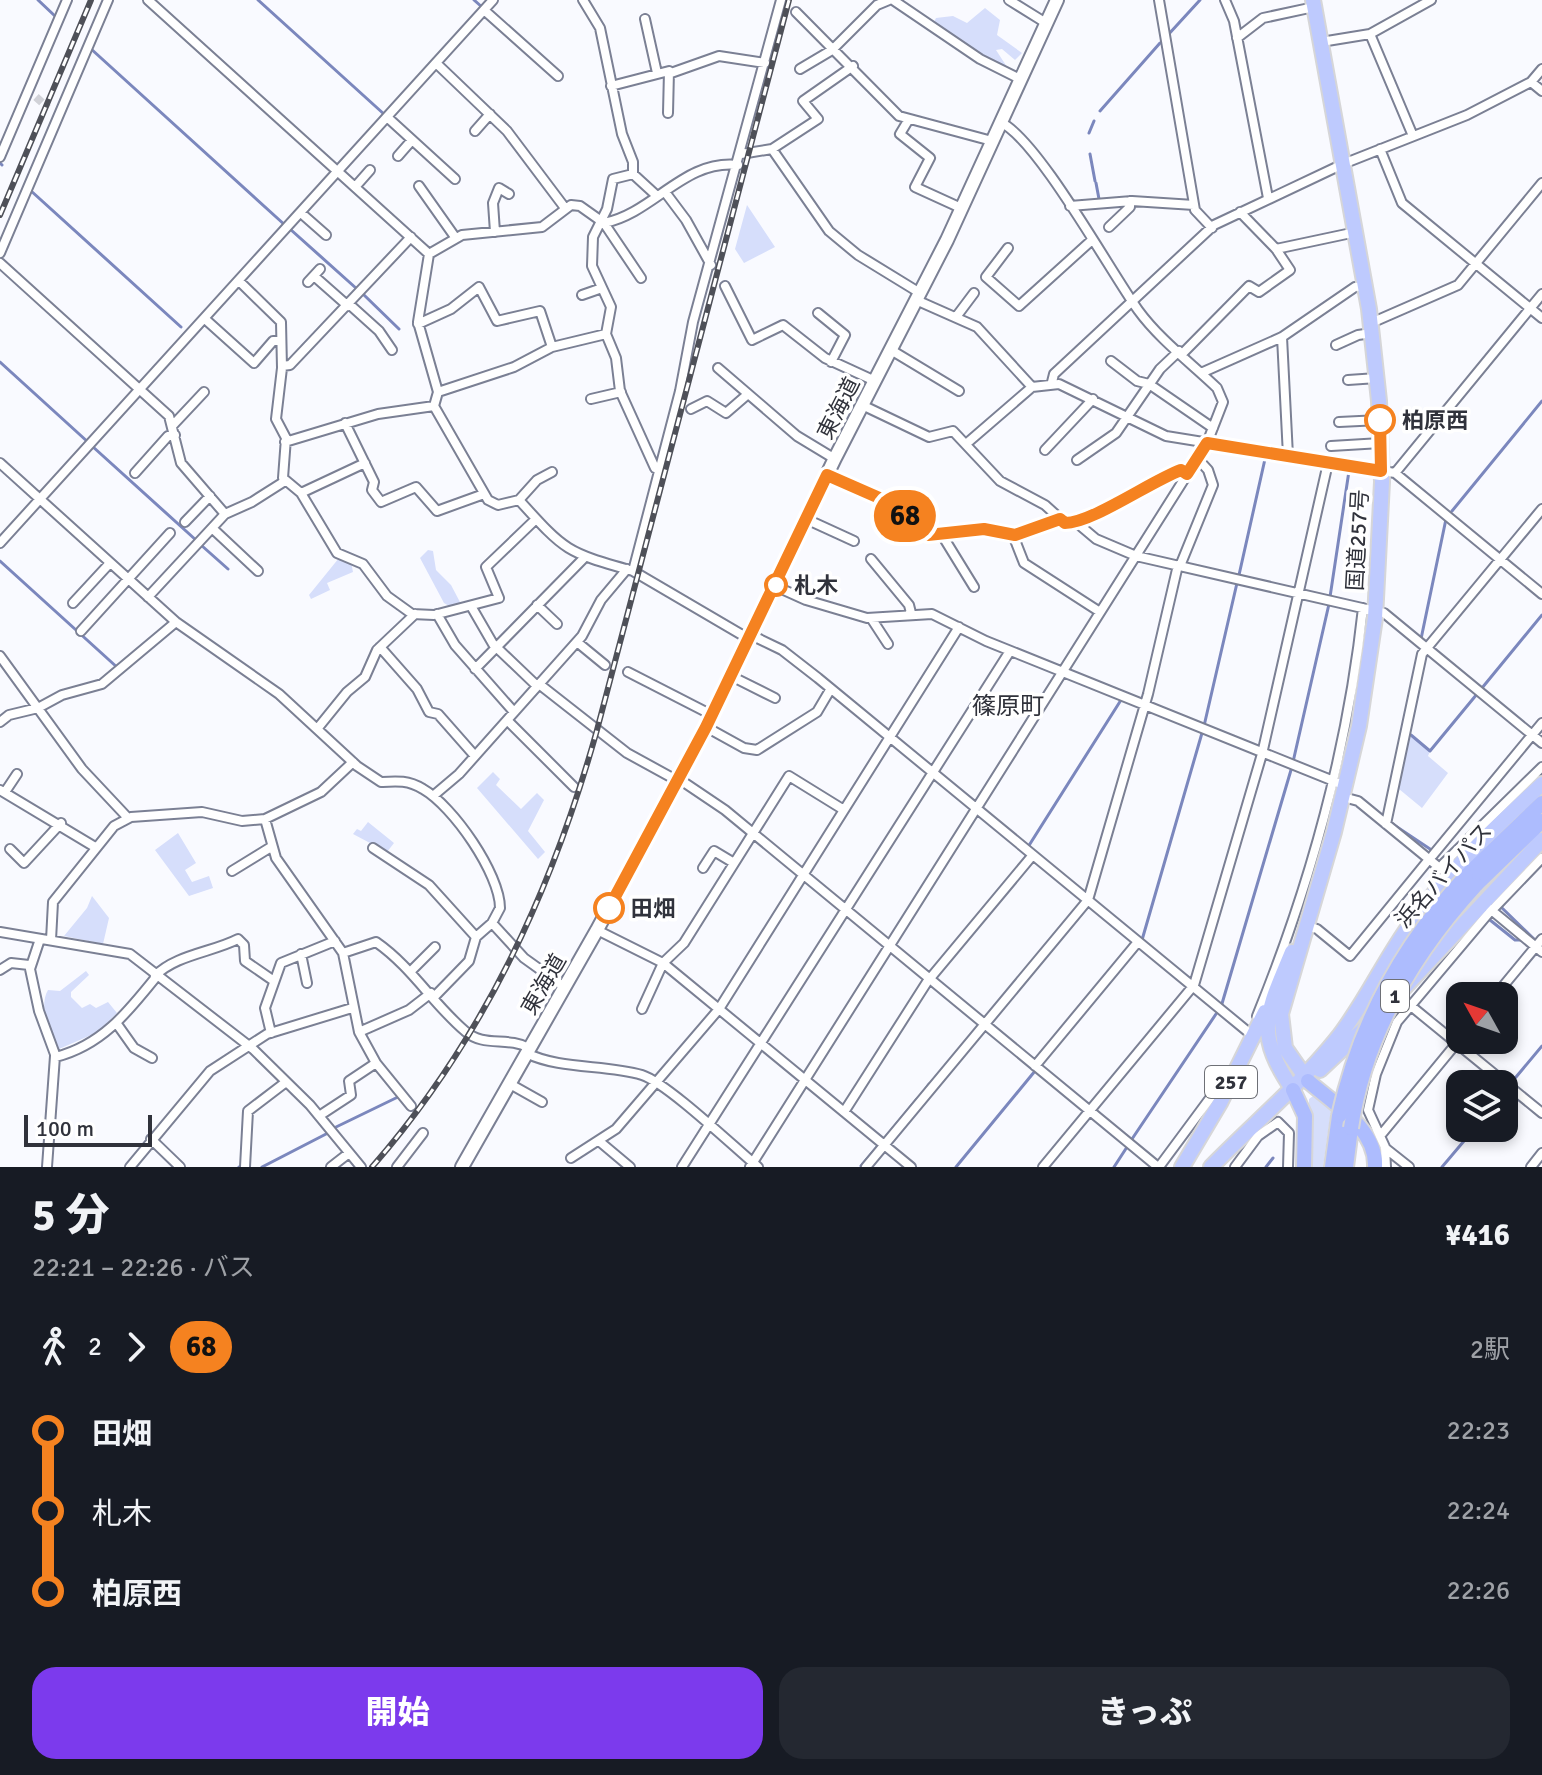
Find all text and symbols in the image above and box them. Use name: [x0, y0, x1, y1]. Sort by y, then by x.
street label: 東海道: [811, 373, 865, 444]
marker: 柏原西: [1365, 405, 1395, 435]
place label: 柏原西: [1402, 407, 1468, 434]
street label: 国道257号: [1341, 489, 1374, 591]
line badge: 68: [869, 490, 941, 542]
text: 68: [890, 499, 920, 533]
place label: 札木: [794, 572, 838, 599]
marker: 札木: [765, 574, 787, 596]
district label: 篠原町: [972, 691, 1044, 721]
street label: 浜名バイパス: [1389, 817, 1497, 933]
marker: 田畑: [594, 893, 624, 923]
place label: 田畑: [631, 895, 675, 922]
street label: 東海道: [515, 949, 572, 1020]
road number: 1: [1381, 980, 1409, 1012]
north arrow: [1446, 982, 1518, 1054]
map controls: [1446, 982, 1518, 1142]
road number: 257: [1205, 1066, 1257, 1098]
button: layers: [1446, 1070, 1518, 1142]
scale bar: [24, 1111, 152, 1147]
text: 100 m: [36, 1115, 94, 1142]
text: 5 分: [32, 1189, 109, 1243]
text: ¥416: [1445, 1217, 1510, 1254]
text: 22:21 – 22:26 · バス: [32, 1252, 255, 1284]
icon: walk: [32, 1325, 76, 1369]
icon: forward: [114, 1325, 158, 1369]
text: 68: [186, 1330, 216, 1364]
text: 2: [88, 1331, 102, 1363]
text: 2駅: [1470, 1334, 1510, 1366]
text: 22:23: [1447, 1415, 1510, 1447]
text: 田畑: [92, 1416, 152, 1453]
text: 22:24: [1447, 1495, 1510, 1527]
text: 札木: [92, 1496, 152, 1533]
text: 22:26: [1447, 1575, 1510, 1607]
text: 柏原西: [92, 1576, 182, 1613]
button: 開始: [32, 1667, 763, 1759]
button: きっぷ: [779, 1667, 1510, 1759]

